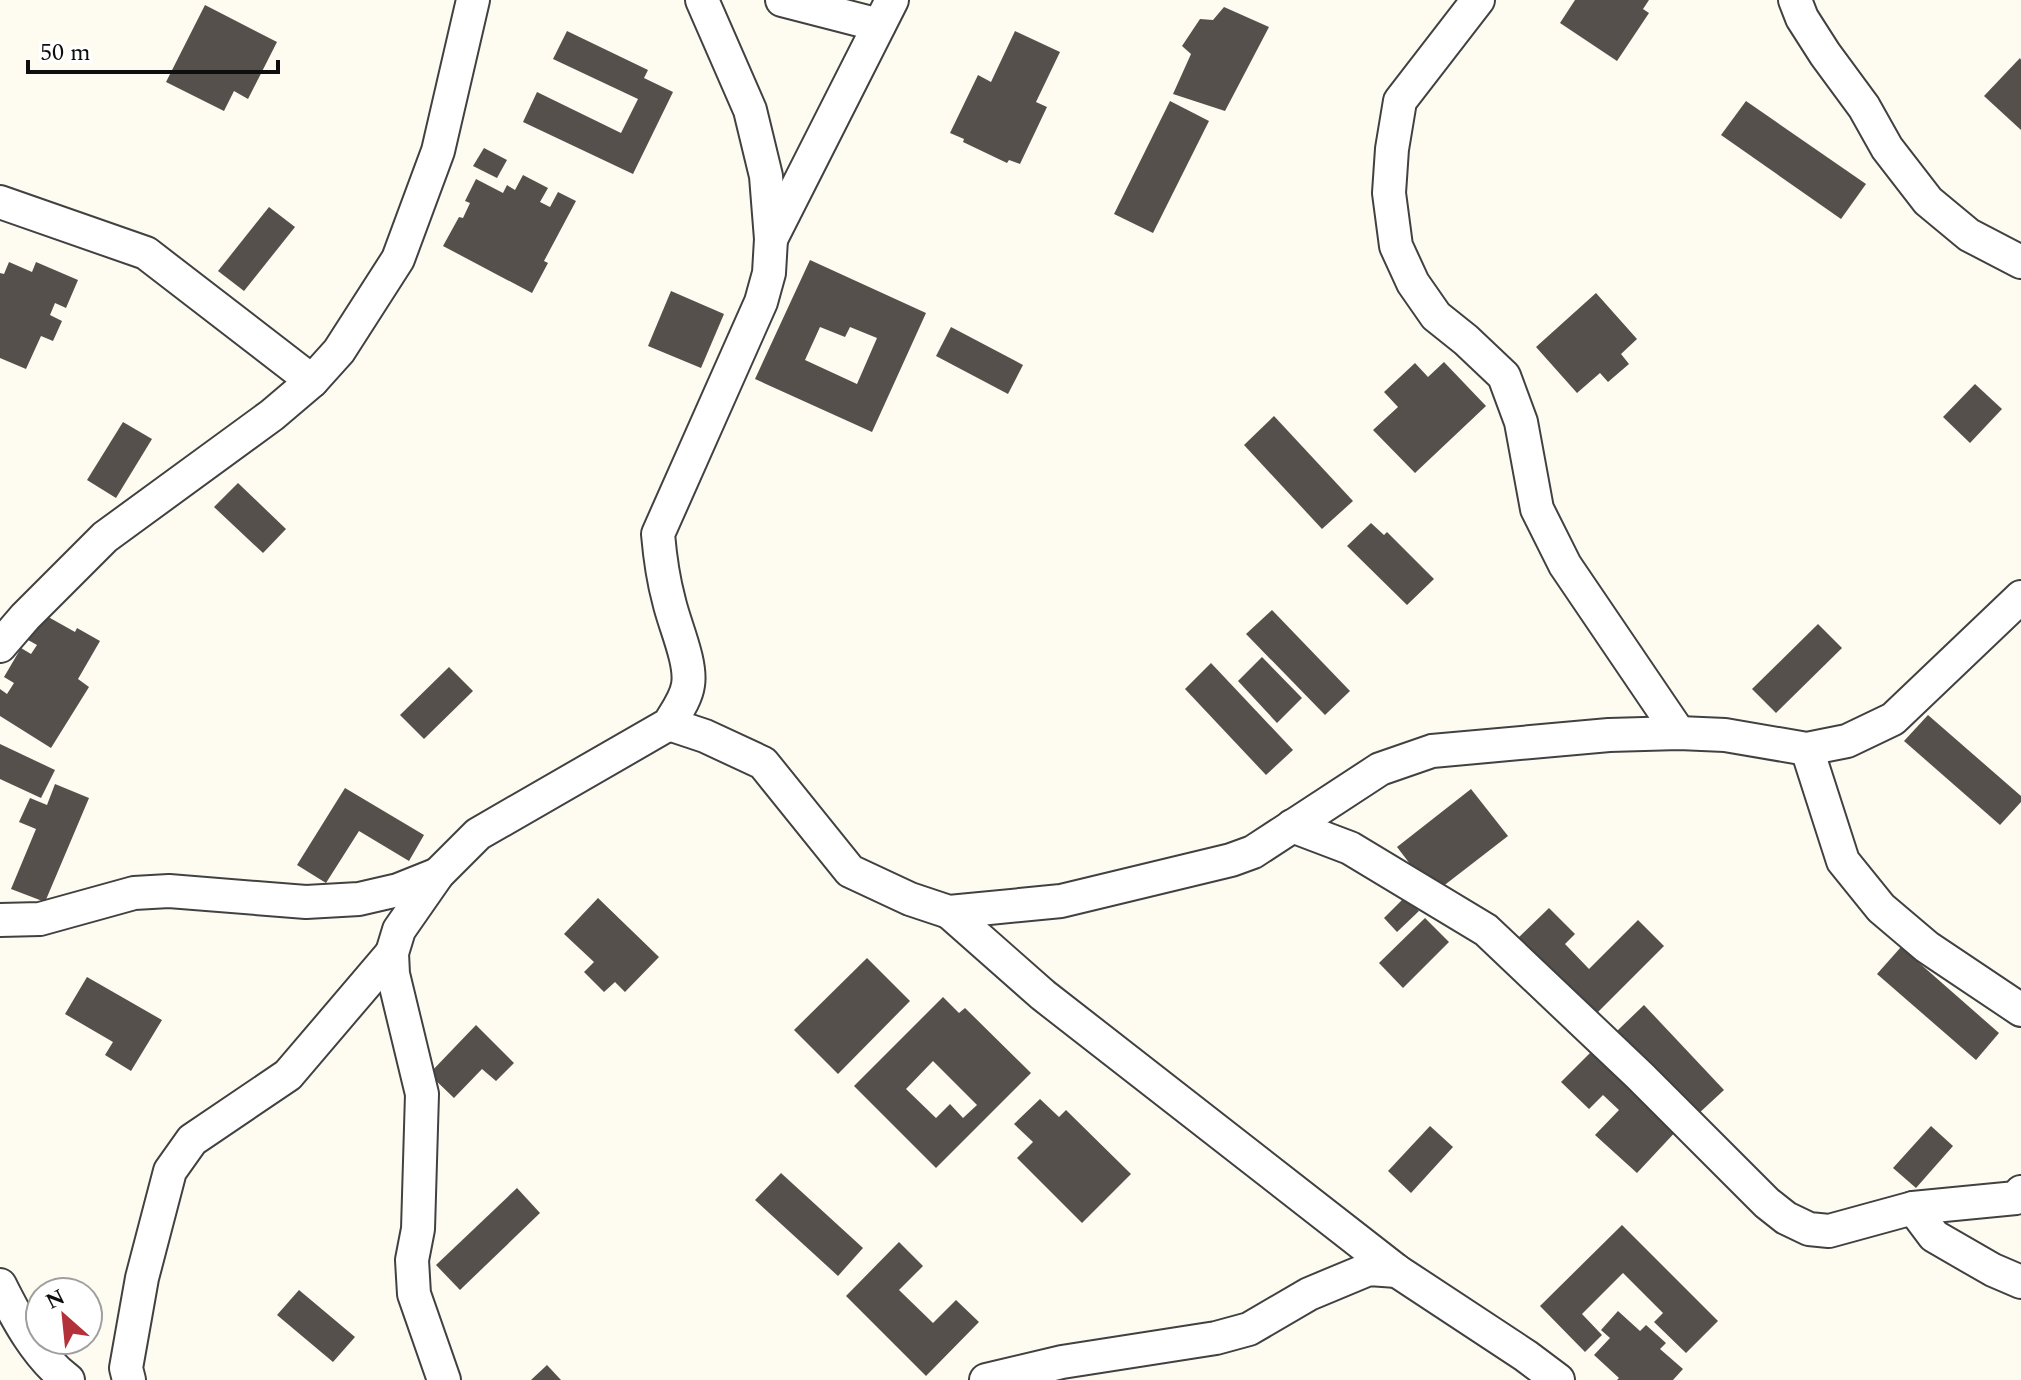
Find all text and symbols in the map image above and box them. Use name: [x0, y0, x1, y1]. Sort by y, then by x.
scale bar: [28, 24, 278, 74]
text: 50 m: [40, 35, 91, 71]
north arrow: [24, 1276, 104, 1356]
text: N: [40, 1281, 71, 1318]

